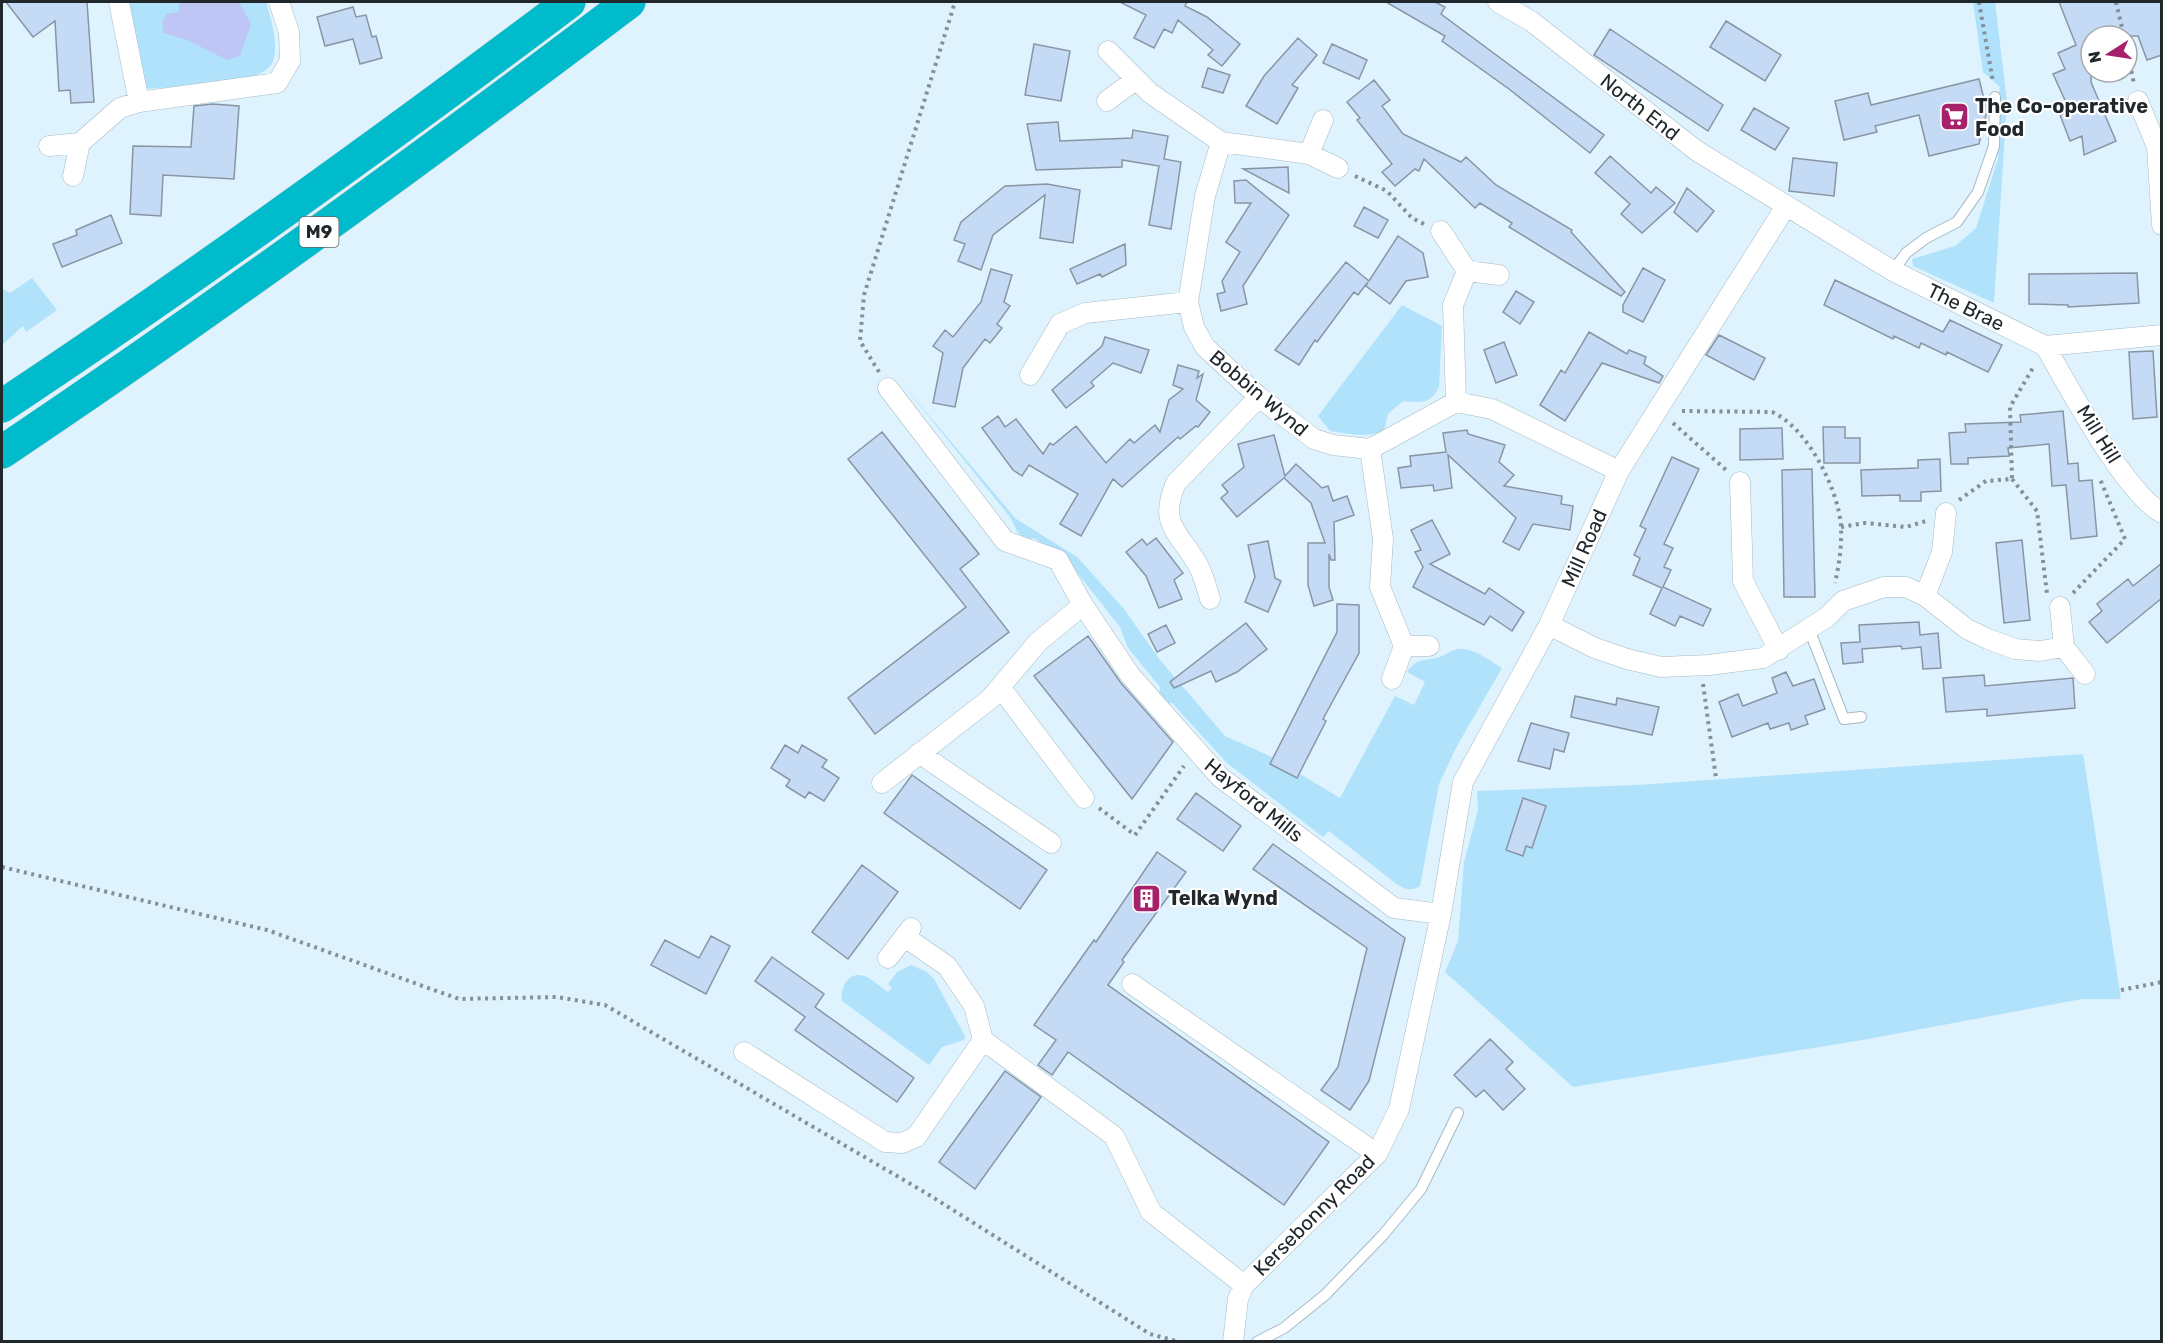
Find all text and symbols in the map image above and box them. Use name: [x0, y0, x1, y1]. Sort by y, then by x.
north arrow: [2079, 24, 2139, 84]
text: N: [2084, 49, 2105, 65]
street label: North End: [1596, 69, 1684, 145]
place label: The Co-operative Food: [1975, 94, 2148, 141]
supermarket icon: The Co-operative Food: [1938, 101, 1970, 133]
road number: M9: [300, 217, 338, 247]
street label: The Brae: [1924, 278, 2008, 336]
street label: Bobbin Wynd: [1205, 345, 1313, 441]
street label: Mill Hill: [2072, 400, 2126, 468]
street label: Mill Road: [1556, 505, 1612, 591]
street label: Hayford Mills: [1200, 753, 1308, 847]
building icon: Telka Wynd: [1131, 882, 1163, 914]
place label: Telka Wynd: [1168, 886, 1278, 910]
street label: Kersebonny Road: [1248, 1149, 1380, 1281]

